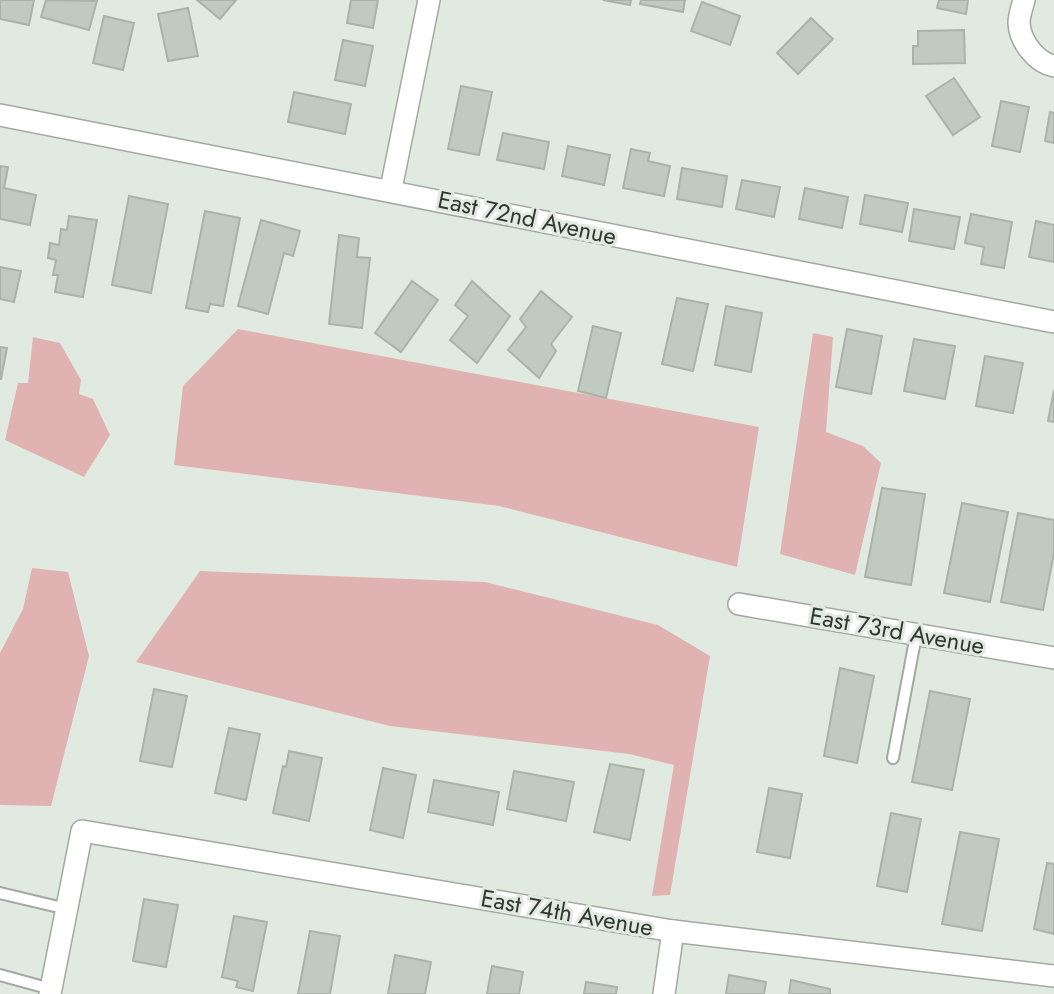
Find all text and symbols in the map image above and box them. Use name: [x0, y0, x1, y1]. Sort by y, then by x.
street label: East 72nd Avenue: [435, 181, 620, 254]
street label: East 73rd Avenue: [807, 598, 987, 663]
street label: East 74th Avenue: [478, 880, 656, 945]

